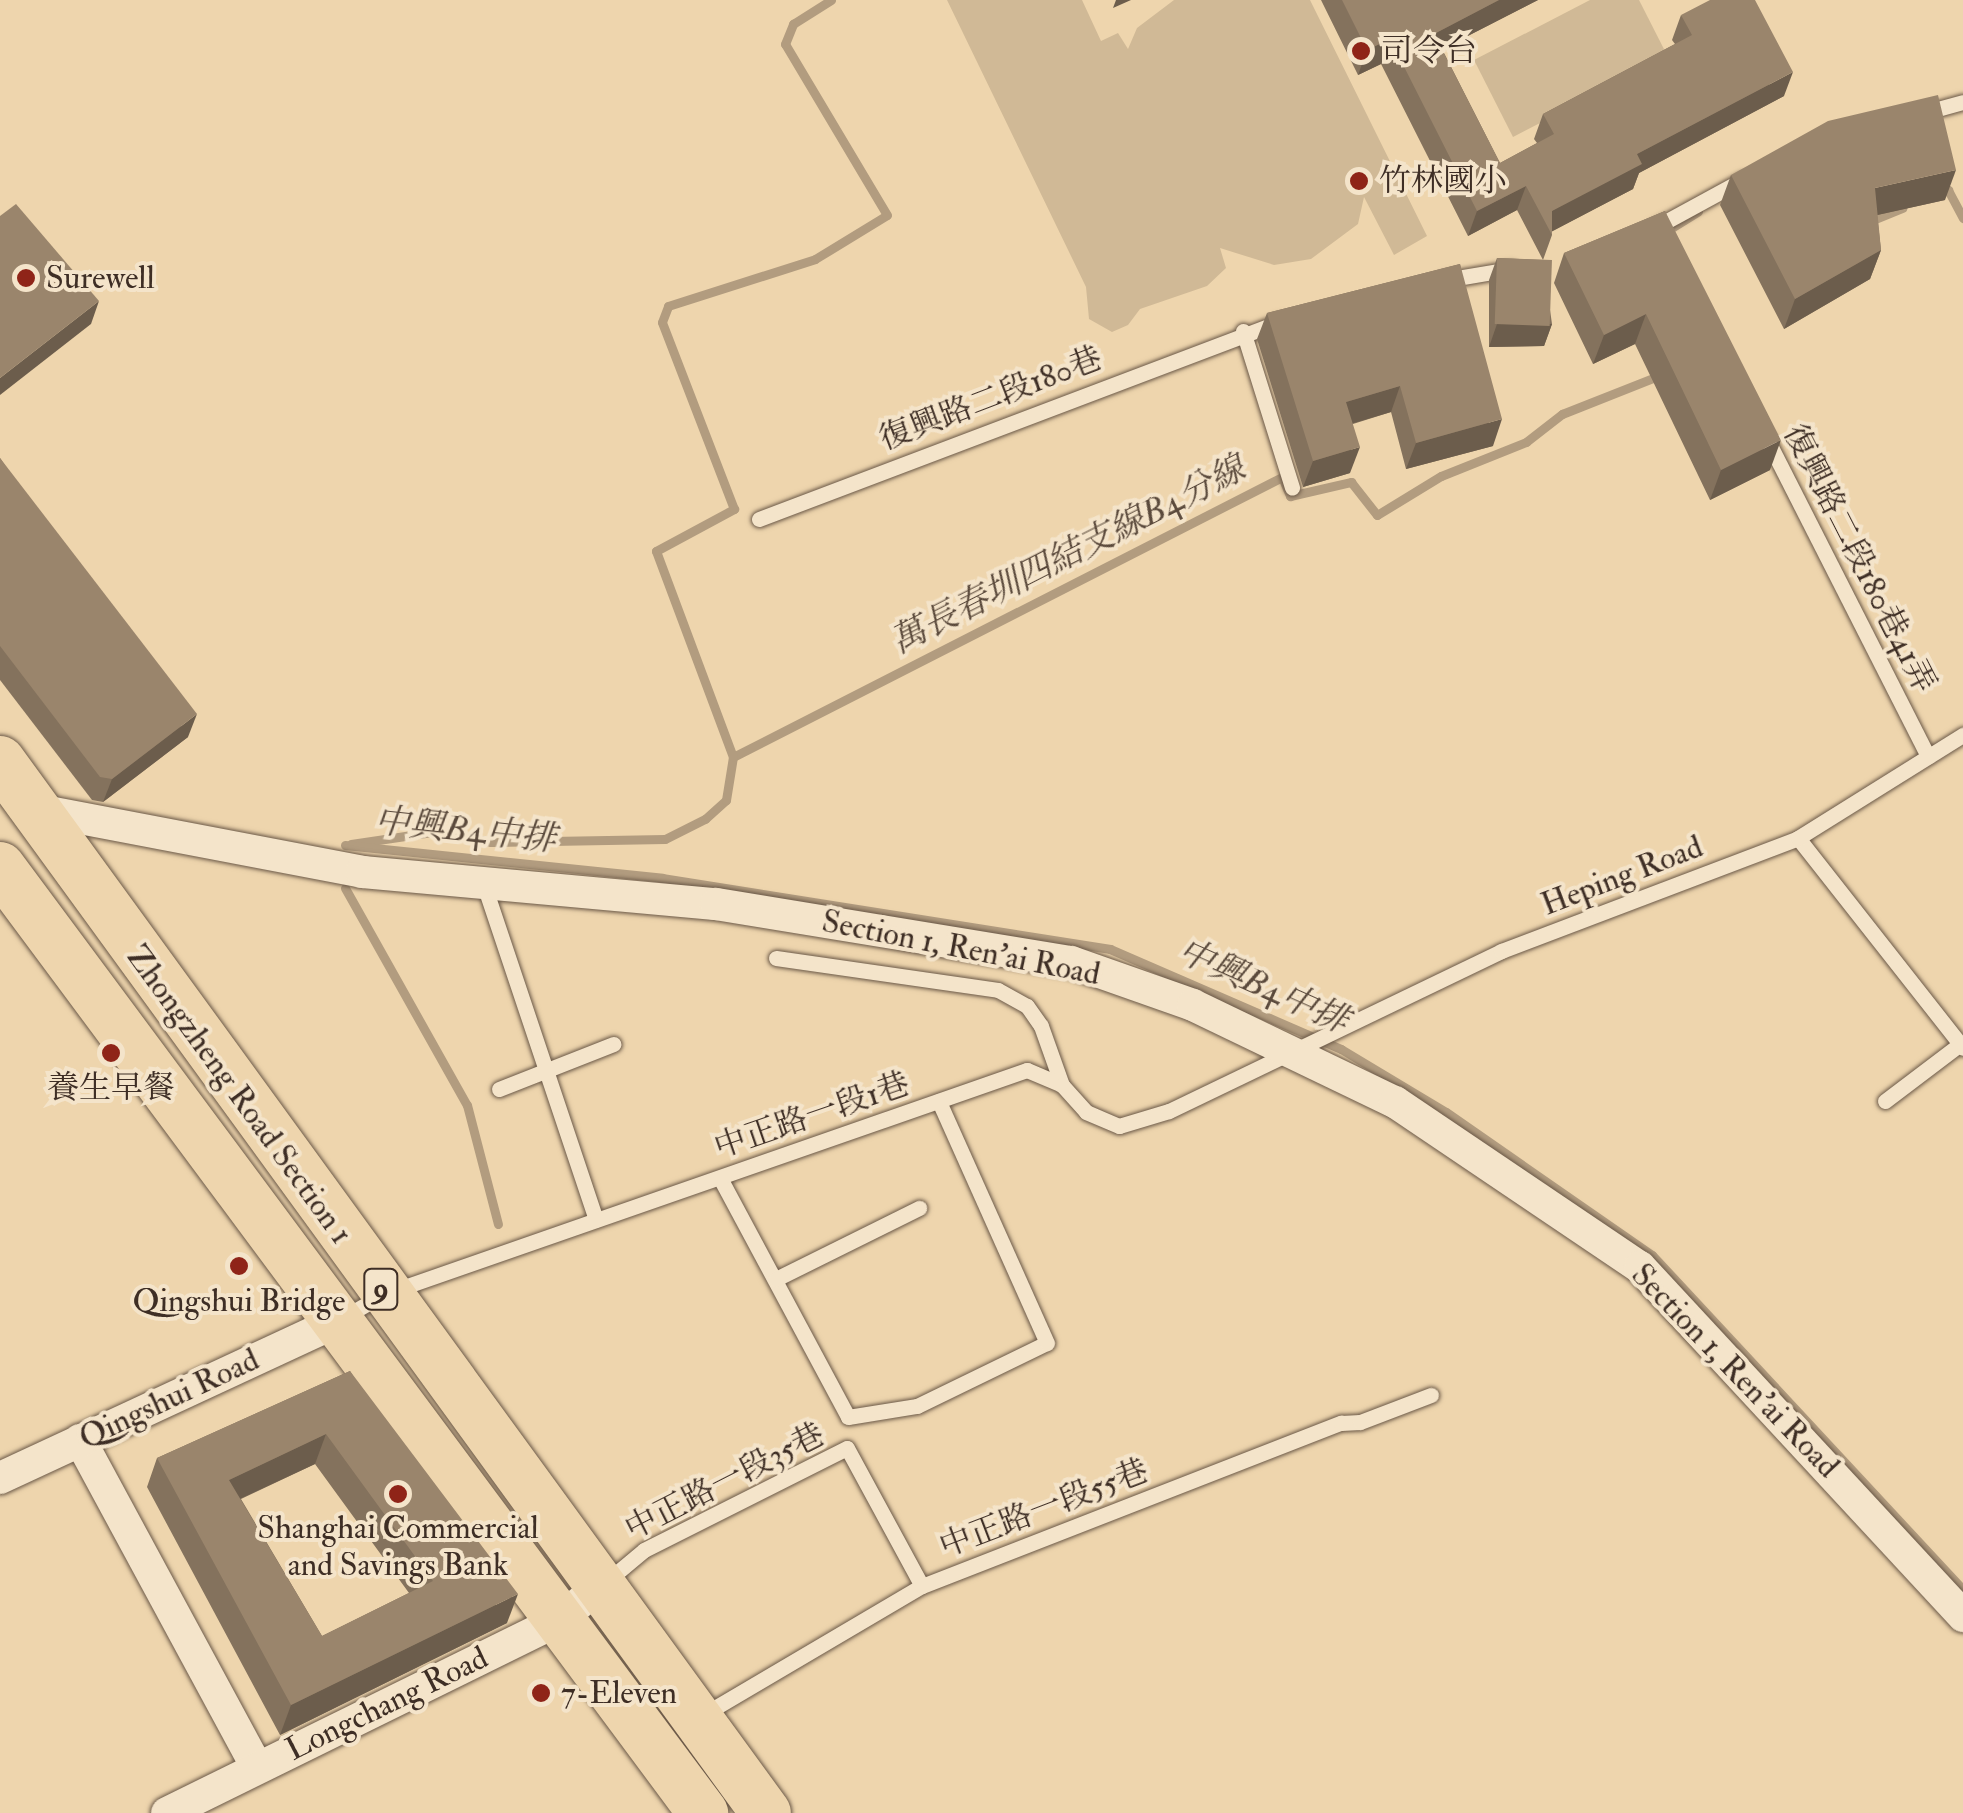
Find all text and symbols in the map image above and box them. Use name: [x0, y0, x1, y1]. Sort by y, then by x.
place label: 司令台: [1381, 32, 1477, 70]
marker: 司令台: [1350, 40, 1372, 62]
place label: 竹林國小: [1379, 162, 1507, 200]
marker: 竹林國小: [1348, 170, 1370, 192]
place label: Surewell: [46, 259, 155, 297]
marker: Surewell: [15, 267, 37, 289]
street label: 復興路二段180巷: [874, 339, 1108, 459]
street label: 復興路二段180巷41弄: [1775, 419, 1943, 699]
water label: 萬長春圳四結支線B4分線: [884, 447, 1252, 663]
water label: 中興B4中排: [372, 800, 558, 860]
street label: Heping Road: [1536, 828, 1708, 924]
street label: Section 1, Ren'ai Road: [819, 902, 1103, 994]
water label: 中興B4中排: [1171, 930, 1355, 1042]
street label: Zhongzheng Road Section 1: [118, 938, 360, 1252]
marker: 養生早餐: [100, 1042, 122, 1064]
street label: 中正路一段1巷: [710, 1065, 914, 1167]
place label: 養生早餐: [47, 1069, 175, 1107]
marker: Qingshui Bridge: [228, 1255, 250, 1277]
street label: Section 1, Ren'ai Road: [1623, 1256, 1847, 1486]
road number: 9: [361, 1264, 401, 1314]
place label: Qingshui Bridge: [133, 1282, 345, 1320]
street label: Qingshui Road: [73, 1341, 265, 1457]
street label: 中正路一段35巷: [619, 1415, 831, 1549]
street label: 中正路一段55巷: [934, 1452, 1154, 1566]
marker: Shanghai Commercial and Savings Bank: [387, 1483, 409, 1505]
place label: Shanghai Commercial and Savings Bank: [257, 1510, 539, 1585]
street label: Longchang Road: [280, 1639, 494, 1769]
place label: 7-Eleven: [561, 1674, 677, 1712]
marker: 7-Eleven: [530, 1682, 552, 1704]

